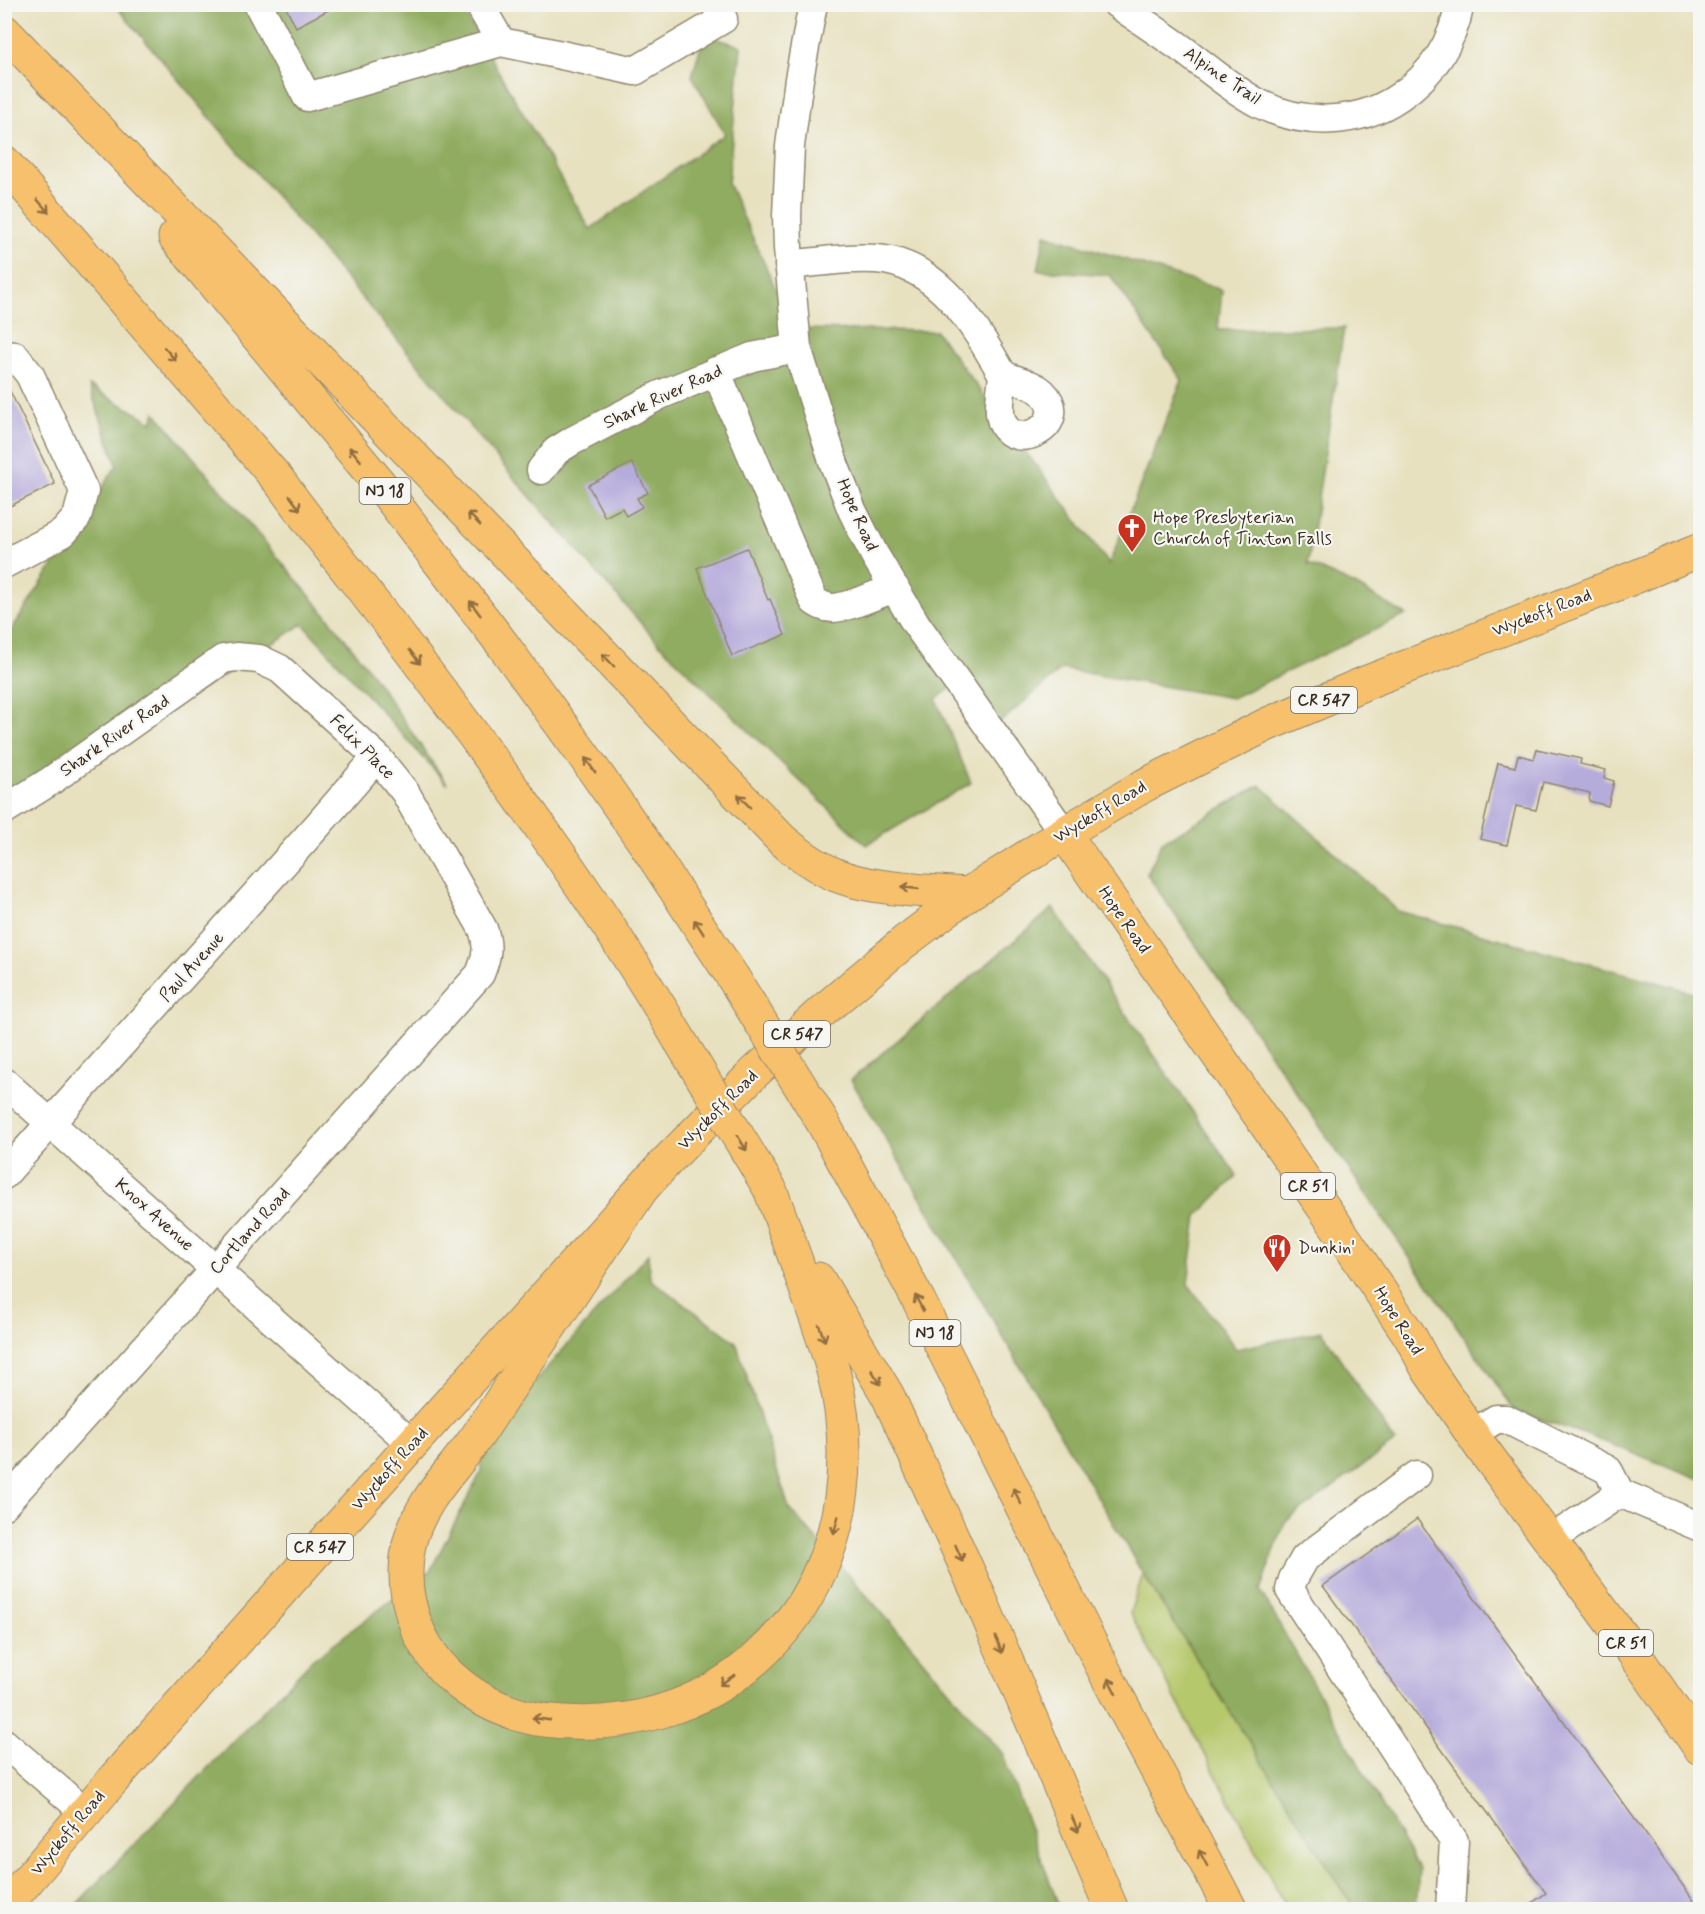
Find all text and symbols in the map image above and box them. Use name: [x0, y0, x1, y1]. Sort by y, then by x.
street label: Alpine Trail: [1179, 41, 1265, 111]
one-way arrow: [36, 198, 49, 214]
one-way arrow: [163, 346, 177, 361]
street label: Shark River Road: [599, 359, 727, 435]
one-way arrow: [348, 447, 362, 462]
street label: Hope Road: [830, 475, 884, 555]
road number: NJ 18: [360, 478, 410, 504]
one-way arrow: [289, 495, 301, 511]
place label: Hope Presbyterian Church of Tinton Falls: [1153, 506, 1332, 551]
one-way arrow: [466, 512, 481, 527]
church icon: Hope Presbyterian Church of Tinton Falls: [1116, 512, 1148, 554]
street label: Wyckoff Road: [1489, 583, 1595, 643]
one-way arrow: [468, 600, 481, 616]
one-way arrow: [408, 649, 421, 665]
one-way arrow: [602, 653, 616, 668]
road number: CR 547: [1291, 687, 1357, 713]
street label: Shark River Road: [55, 689, 175, 783]
street label: Felix Place: [324, 709, 400, 785]
one-way arrow: [584, 757, 596, 774]
street label: Wyckoff Road: [1049, 775, 1151, 849]
one-way arrow: [736, 793, 751, 808]
street label: Hope Road: [1092, 882, 1156, 958]
one-way arrow: [900, 883, 920, 894]
one-way arrow: [693, 918, 706, 935]
street label: Paul Avenue: [154, 927, 230, 1007]
road number: CR 547: [764, 1021, 830, 1047]
street label: Wyckoff Road: [673, 1065, 763, 1155]
one-way arrow: [736, 1134, 748, 1151]
street label: Knox Avenue: [109, 1173, 199, 1257]
road number: CR 51: [1281, 1173, 1335, 1199]
street label: Cortland Road: [204, 1182, 296, 1280]
restaurant icon: Dunkin': [1261, 1232, 1293, 1274]
place label: Dunkin': [1298, 1236, 1355, 1260]
street label: Hope Road: [1367, 1282, 1429, 1360]
one-way arrow: [913, 1294, 925, 1312]
road number: NJ 18: [910, 1320, 960, 1346]
one-way arrow: [817, 1323, 828, 1342]
one-way arrow: [871, 1368, 883, 1385]
street label: Wyckoff Road: [346, 1422, 434, 1516]
one-way arrow: [1011, 1487, 1022, 1505]
one-way arrow: [830, 1515, 841, 1534]
road number: CR 547: [287, 1534, 353, 1560]
one-way arrow: [954, 1543, 966, 1561]
road number: CR 51: [1599, 1630, 1653, 1656]
one-way arrow: [994, 1635, 1005, 1654]
one-way arrow: [719, 1674, 735, 1686]
one-way arrow: [1106, 1677, 1118, 1695]
one-way arrow: [531, 1714, 551, 1725]
street label: Wyckoff Road: [25, 1785, 111, 1881]
one-way arrow: [1070, 1815, 1081, 1833]
one-way arrow: [1197, 1850, 1209, 1867]

